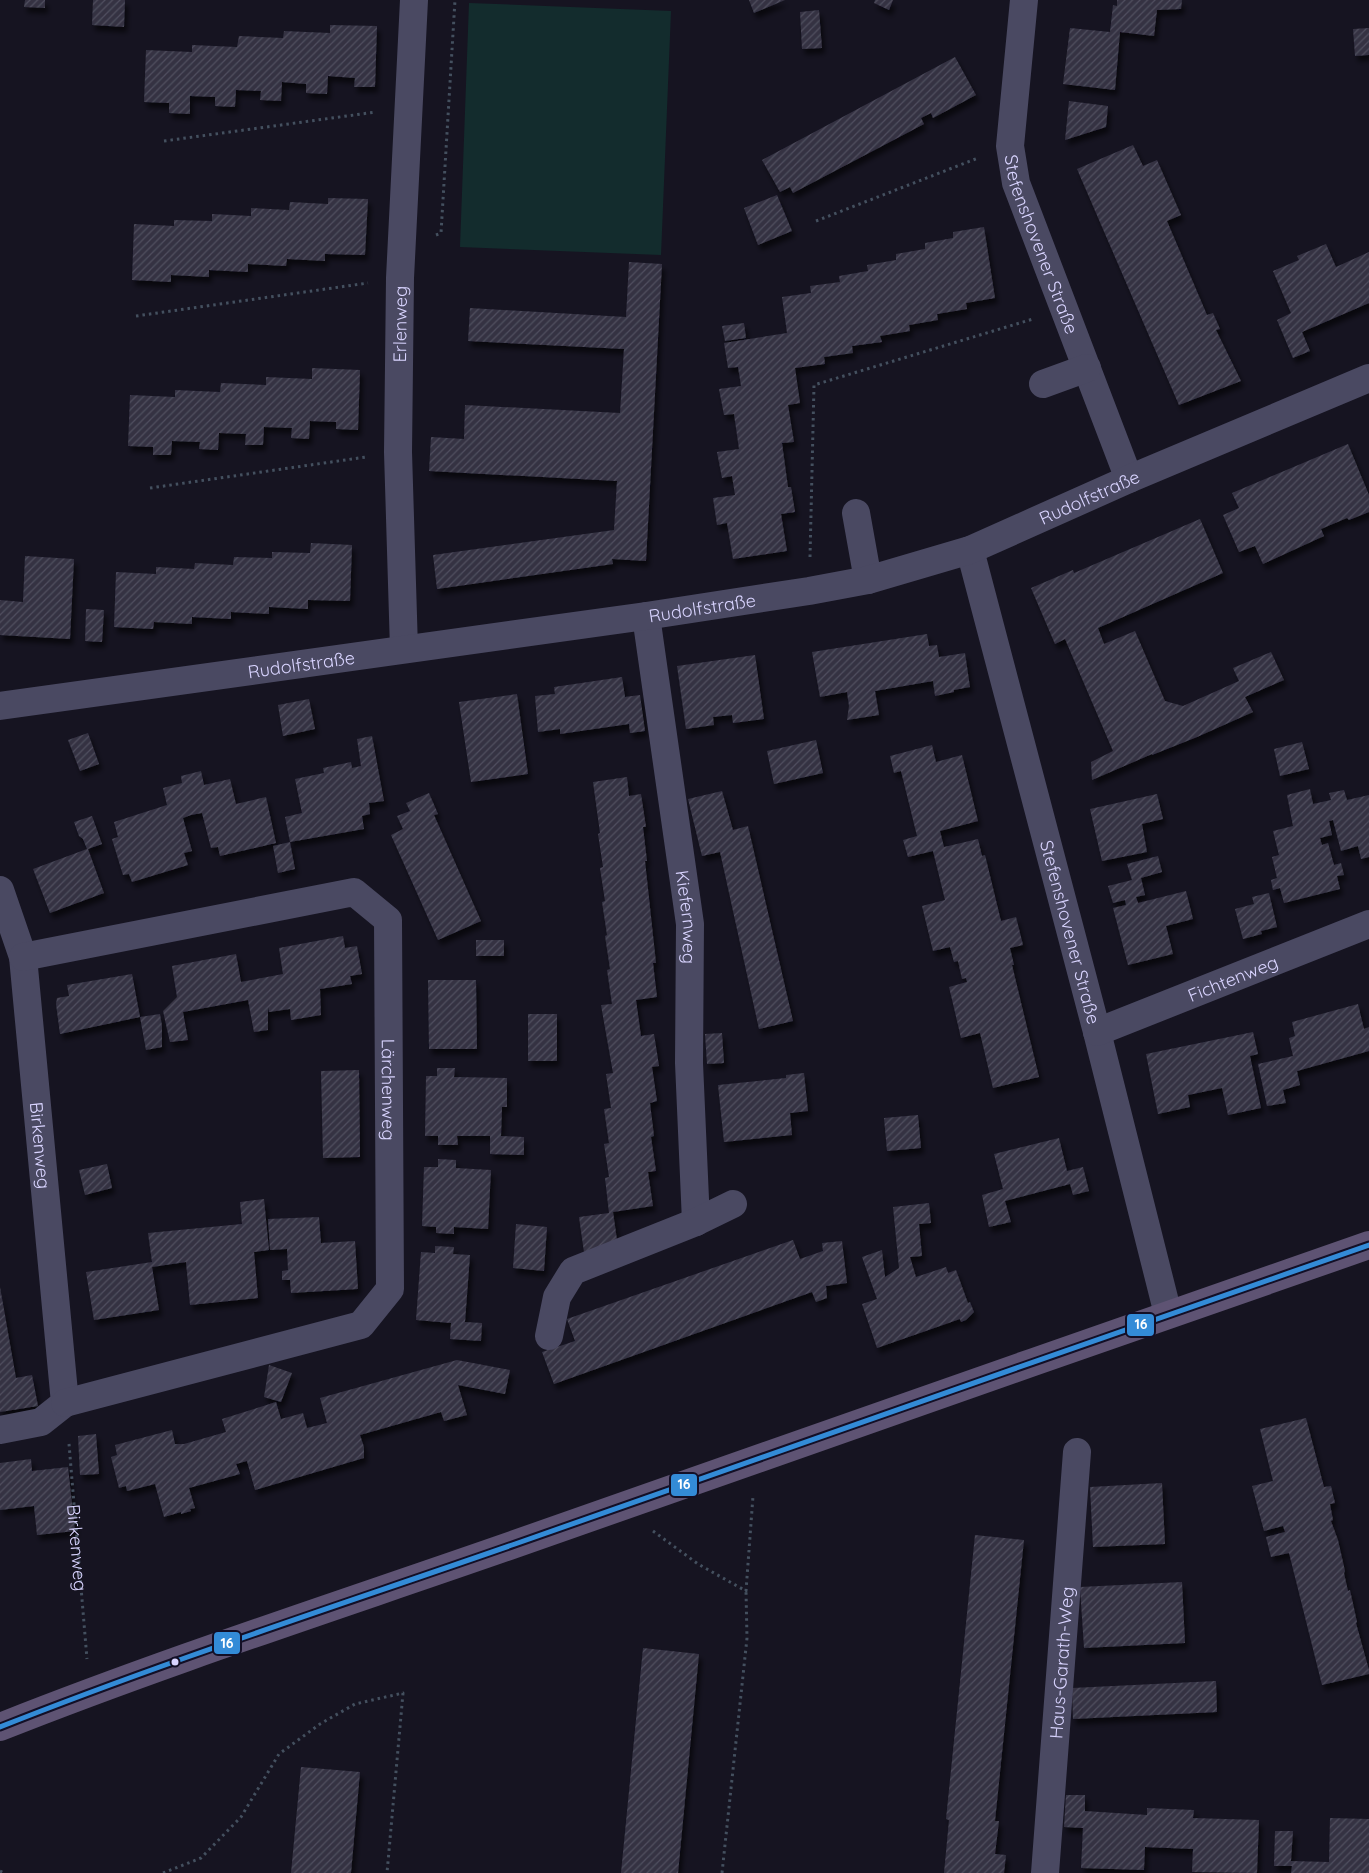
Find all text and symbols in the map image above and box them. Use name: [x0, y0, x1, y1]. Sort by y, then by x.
street label: Stefenshovener Straße: [1000, 153, 1084, 337]
street label: Erlenweg: [388, 286, 411, 363]
street label: Rudolfstraße: [1035, 464, 1143, 529]
street label: Rudolfstraße: [647, 588, 757, 627]
street label: Rudolfstraße: [246, 645, 356, 683]
street label: Stefenshovener Straße: [1035, 838, 1106, 1026]
street label: Kiefernweg: [671, 869, 702, 964]
street label: Fichtenweg: [1184, 950, 1281, 1006]
street label: Lärchenweg: [377, 1039, 401, 1141]
street label: Birkenweg: [25, 1101, 56, 1190]
line badge: 16: [1126, 1313, 1155, 1337]
text: 16: [1134, 1315, 1148, 1333]
line badge: 16: [670, 1473, 698, 1497]
text: 16: [677, 1475, 691, 1493]
street label: Birkenweg: [63, 1503, 93, 1592]
street label: Haus-Garath-Weg: [1044, 1586, 1078, 1740]
line badge: 16: [213, 1631, 241, 1655]
text: 16: [220, 1634, 234, 1652]
unlabelled marker: [170, 1657, 180, 1667]

